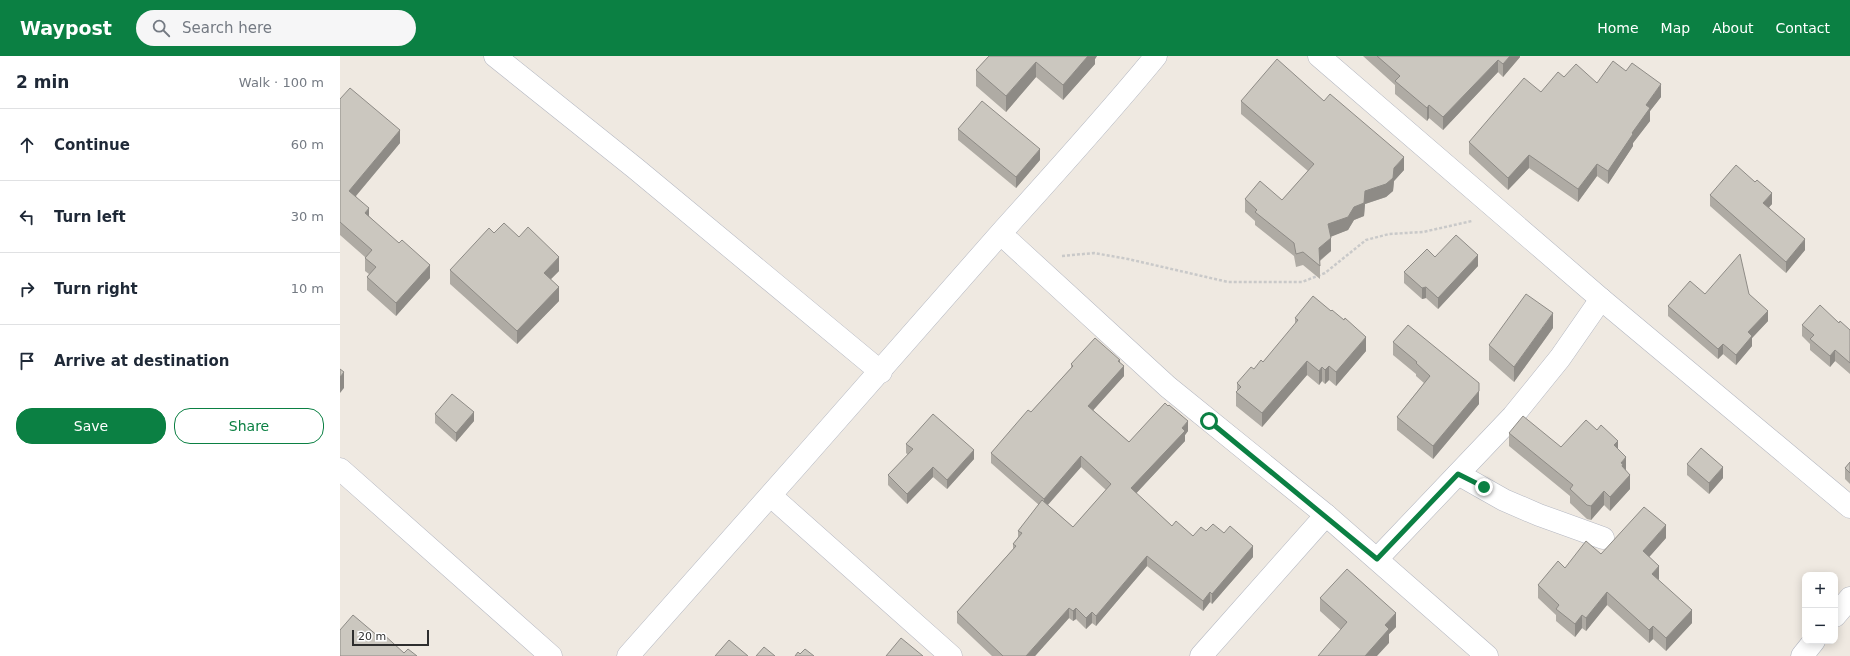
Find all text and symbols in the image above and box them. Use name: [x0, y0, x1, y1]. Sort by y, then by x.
search box: [136, 10, 416, 46]
text: Waypost: [20, 17, 112, 39]
icon: search: [150, 17, 172, 39]
text: Search here: [182, 19, 272, 37]
text: Home: [1597, 20, 1639, 36]
text: Map: [1661, 20, 1690, 36]
text: About: [1712, 20, 1754, 36]
text: Contact: [1776, 20, 1830, 36]
text: 2 min: [16, 72, 69, 92]
text: Walk · 100 m: [239, 75, 324, 90]
icon: ahead: [16, 134, 38, 156]
text: Continue: [54, 136, 130, 154]
text: 60 m: [291, 137, 324, 152]
icon: left: [16, 206, 38, 228]
text: Turn left: [54, 208, 126, 226]
text: 30 m: [291, 209, 324, 224]
icon: right: [16, 278, 38, 300]
text: Turn right: [54, 280, 138, 298]
text: 10 m: [291, 281, 324, 296]
icon: arrive: [16, 350, 38, 372]
text: Arrive at destination: [54, 352, 229, 370]
button: Save: [16, 408, 166, 444]
button: Share: [174, 408, 324, 444]
route start: [1200, 412, 1218, 430]
route end: [1475, 478, 1493, 496]
map controls: [1802, 572, 1838, 644]
button: +: [1802, 572, 1838, 608]
button: −: [1802, 608, 1838, 644]
scale bar: [352, 628, 429, 647]
text: 20 m: [358, 630, 386, 643]

